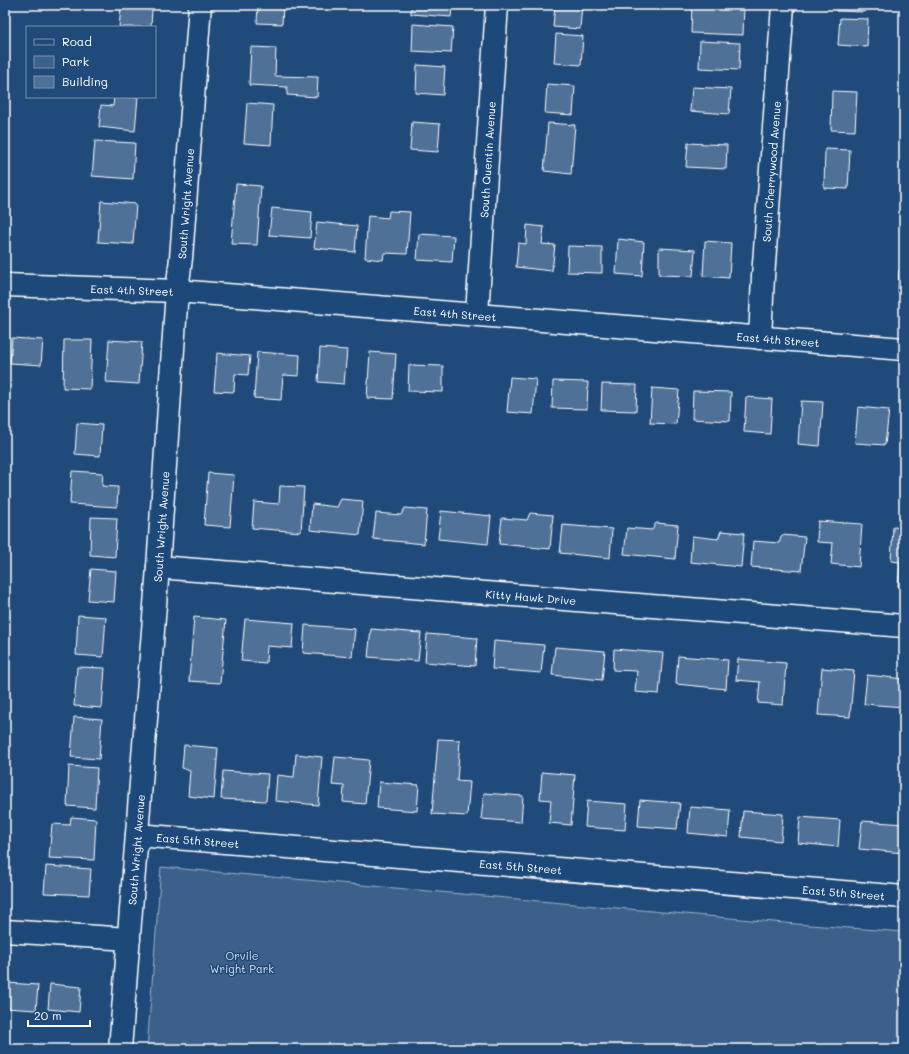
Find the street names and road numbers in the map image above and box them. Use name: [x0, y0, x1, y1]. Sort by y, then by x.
street label: South Quentin Avenue: [476, 100, 498, 218]
street label: South Cherrywood Avenue: [758, 100, 783, 242]
street label: South Wright Avenue: [173, 147, 197, 259]
street label: East 4th Street: [90, 280, 174, 298]
street label: East 4th Street: [413, 302, 497, 324]
street label: East 4th Street: [736, 328, 820, 350]
street label: South Wright Avenue: [149, 471, 172, 583]
street label: Kitty Hawk Drive: [485, 585, 577, 608]
street label: South Wright Avenue: [124, 793, 148, 906]
street label: East 5th Street: [156, 829, 240, 851]
street label: East 5th Street: [479, 855, 563, 877]
street label: East 5th Street: [802, 881, 886, 903]

